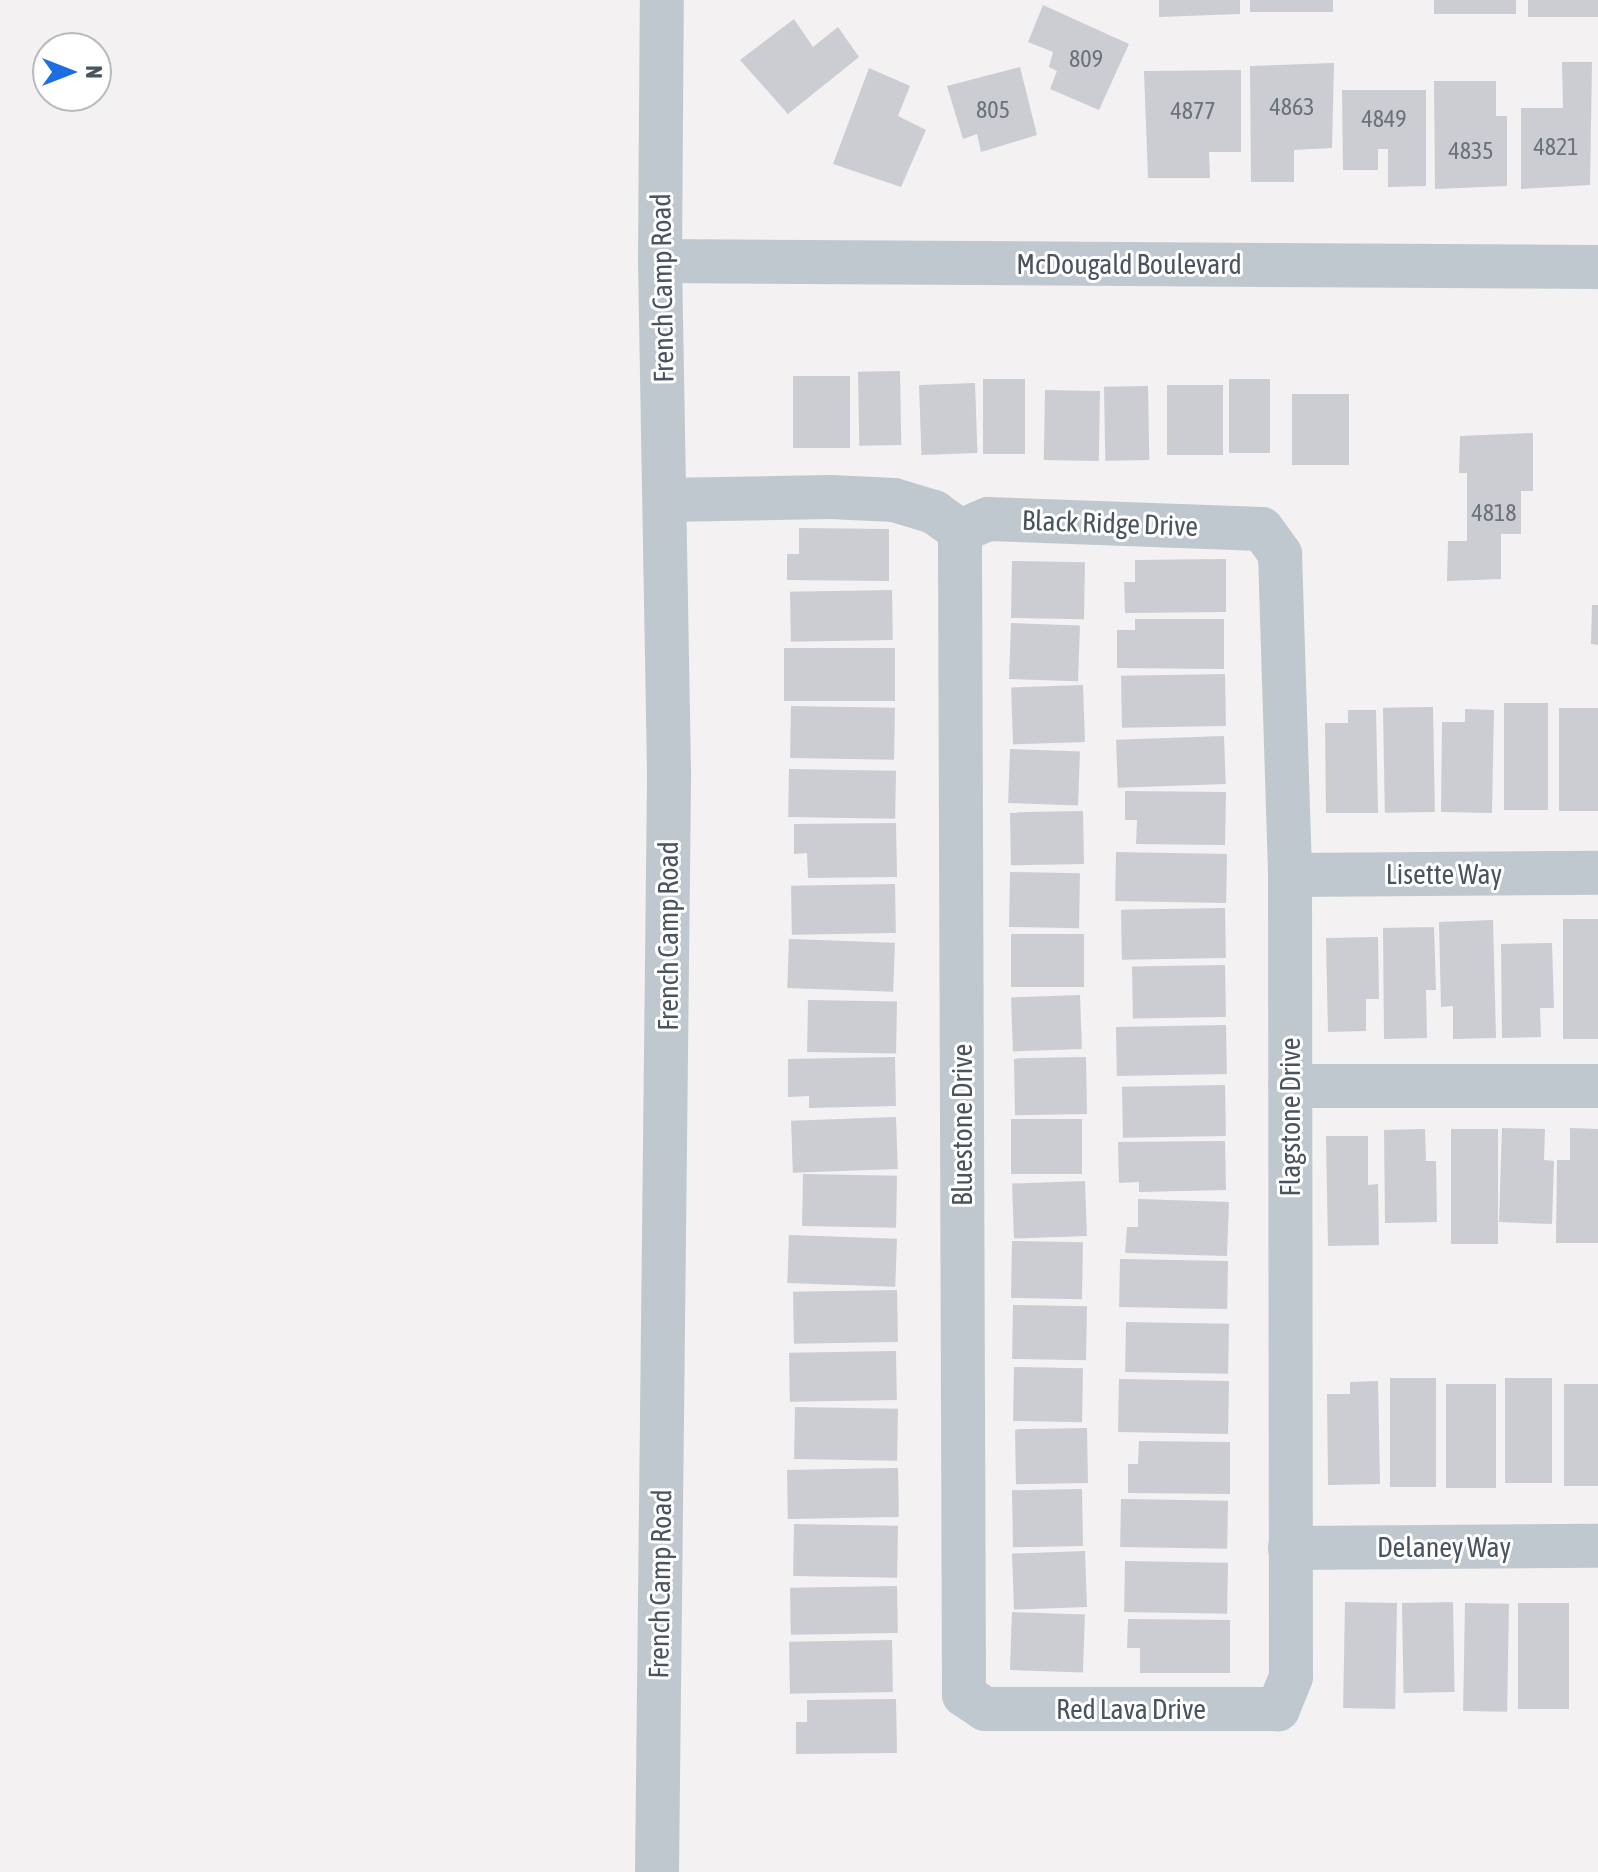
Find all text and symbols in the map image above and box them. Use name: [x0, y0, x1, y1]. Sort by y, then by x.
north arrow: [32, 32, 112, 112]
house number: 809: [1069, 45, 1103, 73]
text: N: [81, 66, 107, 78]
house number: 4863: [1269, 93, 1315, 121]
house number: 805: [976, 96, 1010, 124]
house number: 4877: [1170, 97, 1216, 125]
house number: 4849: [1361, 105, 1407, 133]
house number: 4821: [1533, 133, 1579, 161]
house number: 4835: [1448, 137, 1494, 165]
street label: French Camp Road: [644, 193, 680, 383]
street label: McDougald Boulevard: [1016, 247, 1242, 281]
house number: 4818: [1471, 499, 1517, 527]
street label: Black Ridge Drive: [1021, 503, 1199, 543]
street label: French Camp Road: [651, 841, 685, 1031]
street label: Lisette Way: [1386, 857, 1502, 891]
street label: Flagstone Drive: [1273, 1037, 1307, 1197]
street label: Bluestone Drive: [945, 1044, 979, 1206]
street label: French Camp Road: [642, 1489, 678, 1679]
street label: Delaney Way: [1377, 1530, 1511, 1564]
street label: Red Lava Drive: [1056, 1692, 1206, 1726]

